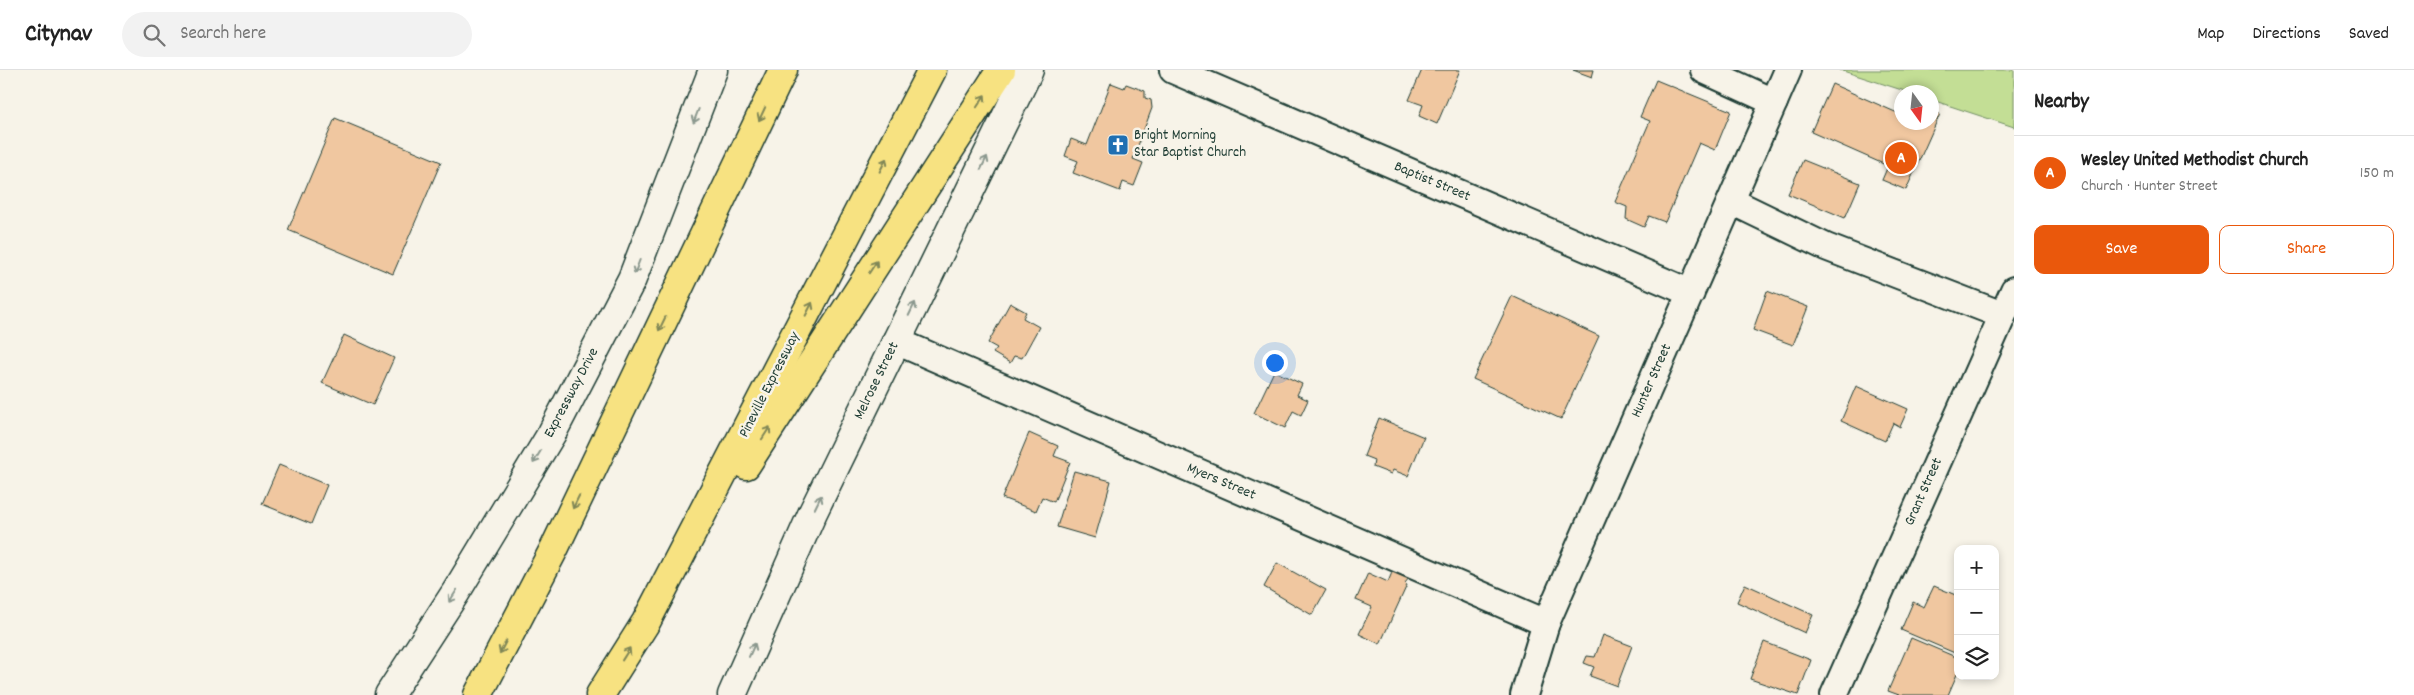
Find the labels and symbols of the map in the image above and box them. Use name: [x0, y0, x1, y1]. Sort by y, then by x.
north arrow: [1894, 85, 1939, 130]
one-way arrow: [976, 95, 986, 109]
one-way arrow: [757, 106, 767, 121]
one-way arrow: [691, 107, 700, 123]
place label: Bright Morning Star Baptist Church: [1134, 125, 1246, 164]
church icon: Bright Morning Star Baptist Church: [1106, 133, 1130, 157]
pin: A: [1885, 139, 1917, 177]
one-way arrow: [980, 156, 989, 171]
street label: Baptist Street: [1390, 156, 1474, 208]
one-way arrow: [879, 158, 888, 173]
one-way arrow: [631, 259, 641, 274]
one-way arrow: [868, 260, 878, 274]
one-way arrow: [804, 302, 814, 317]
one-way arrow: [908, 302, 917, 317]
one-way arrow: [657, 316, 666, 331]
street label: Pineville Expressway: [734, 327, 807, 442]
street label: Melrose Street: [849, 338, 905, 424]
street label: Hunter Street: [1626, 340, 1678, 421]
street label: Expressway Drive: [539, 344, 605, 442]
your location: [1262, 350, 1288, 376]
one-way arrow: [762, 427, 772, 441]
one-way arrow: [532, 450, 542, 464]
street label: Grant Street: [1899, 454, 1949, 530]
street label: Myers Street: [1183, 458, 1259, 507]
one-way arrow: [571, 494, 581, 509]
one-way arrow: [814, 495, 823, 510]
one-way arrow: [448, 589, 458, 603]
one-way arrow: [498, 639, 508, 654]
one-way arrow: [747, 643, 757, 658]
one-way arrow: [621, 647, 631, 661]

